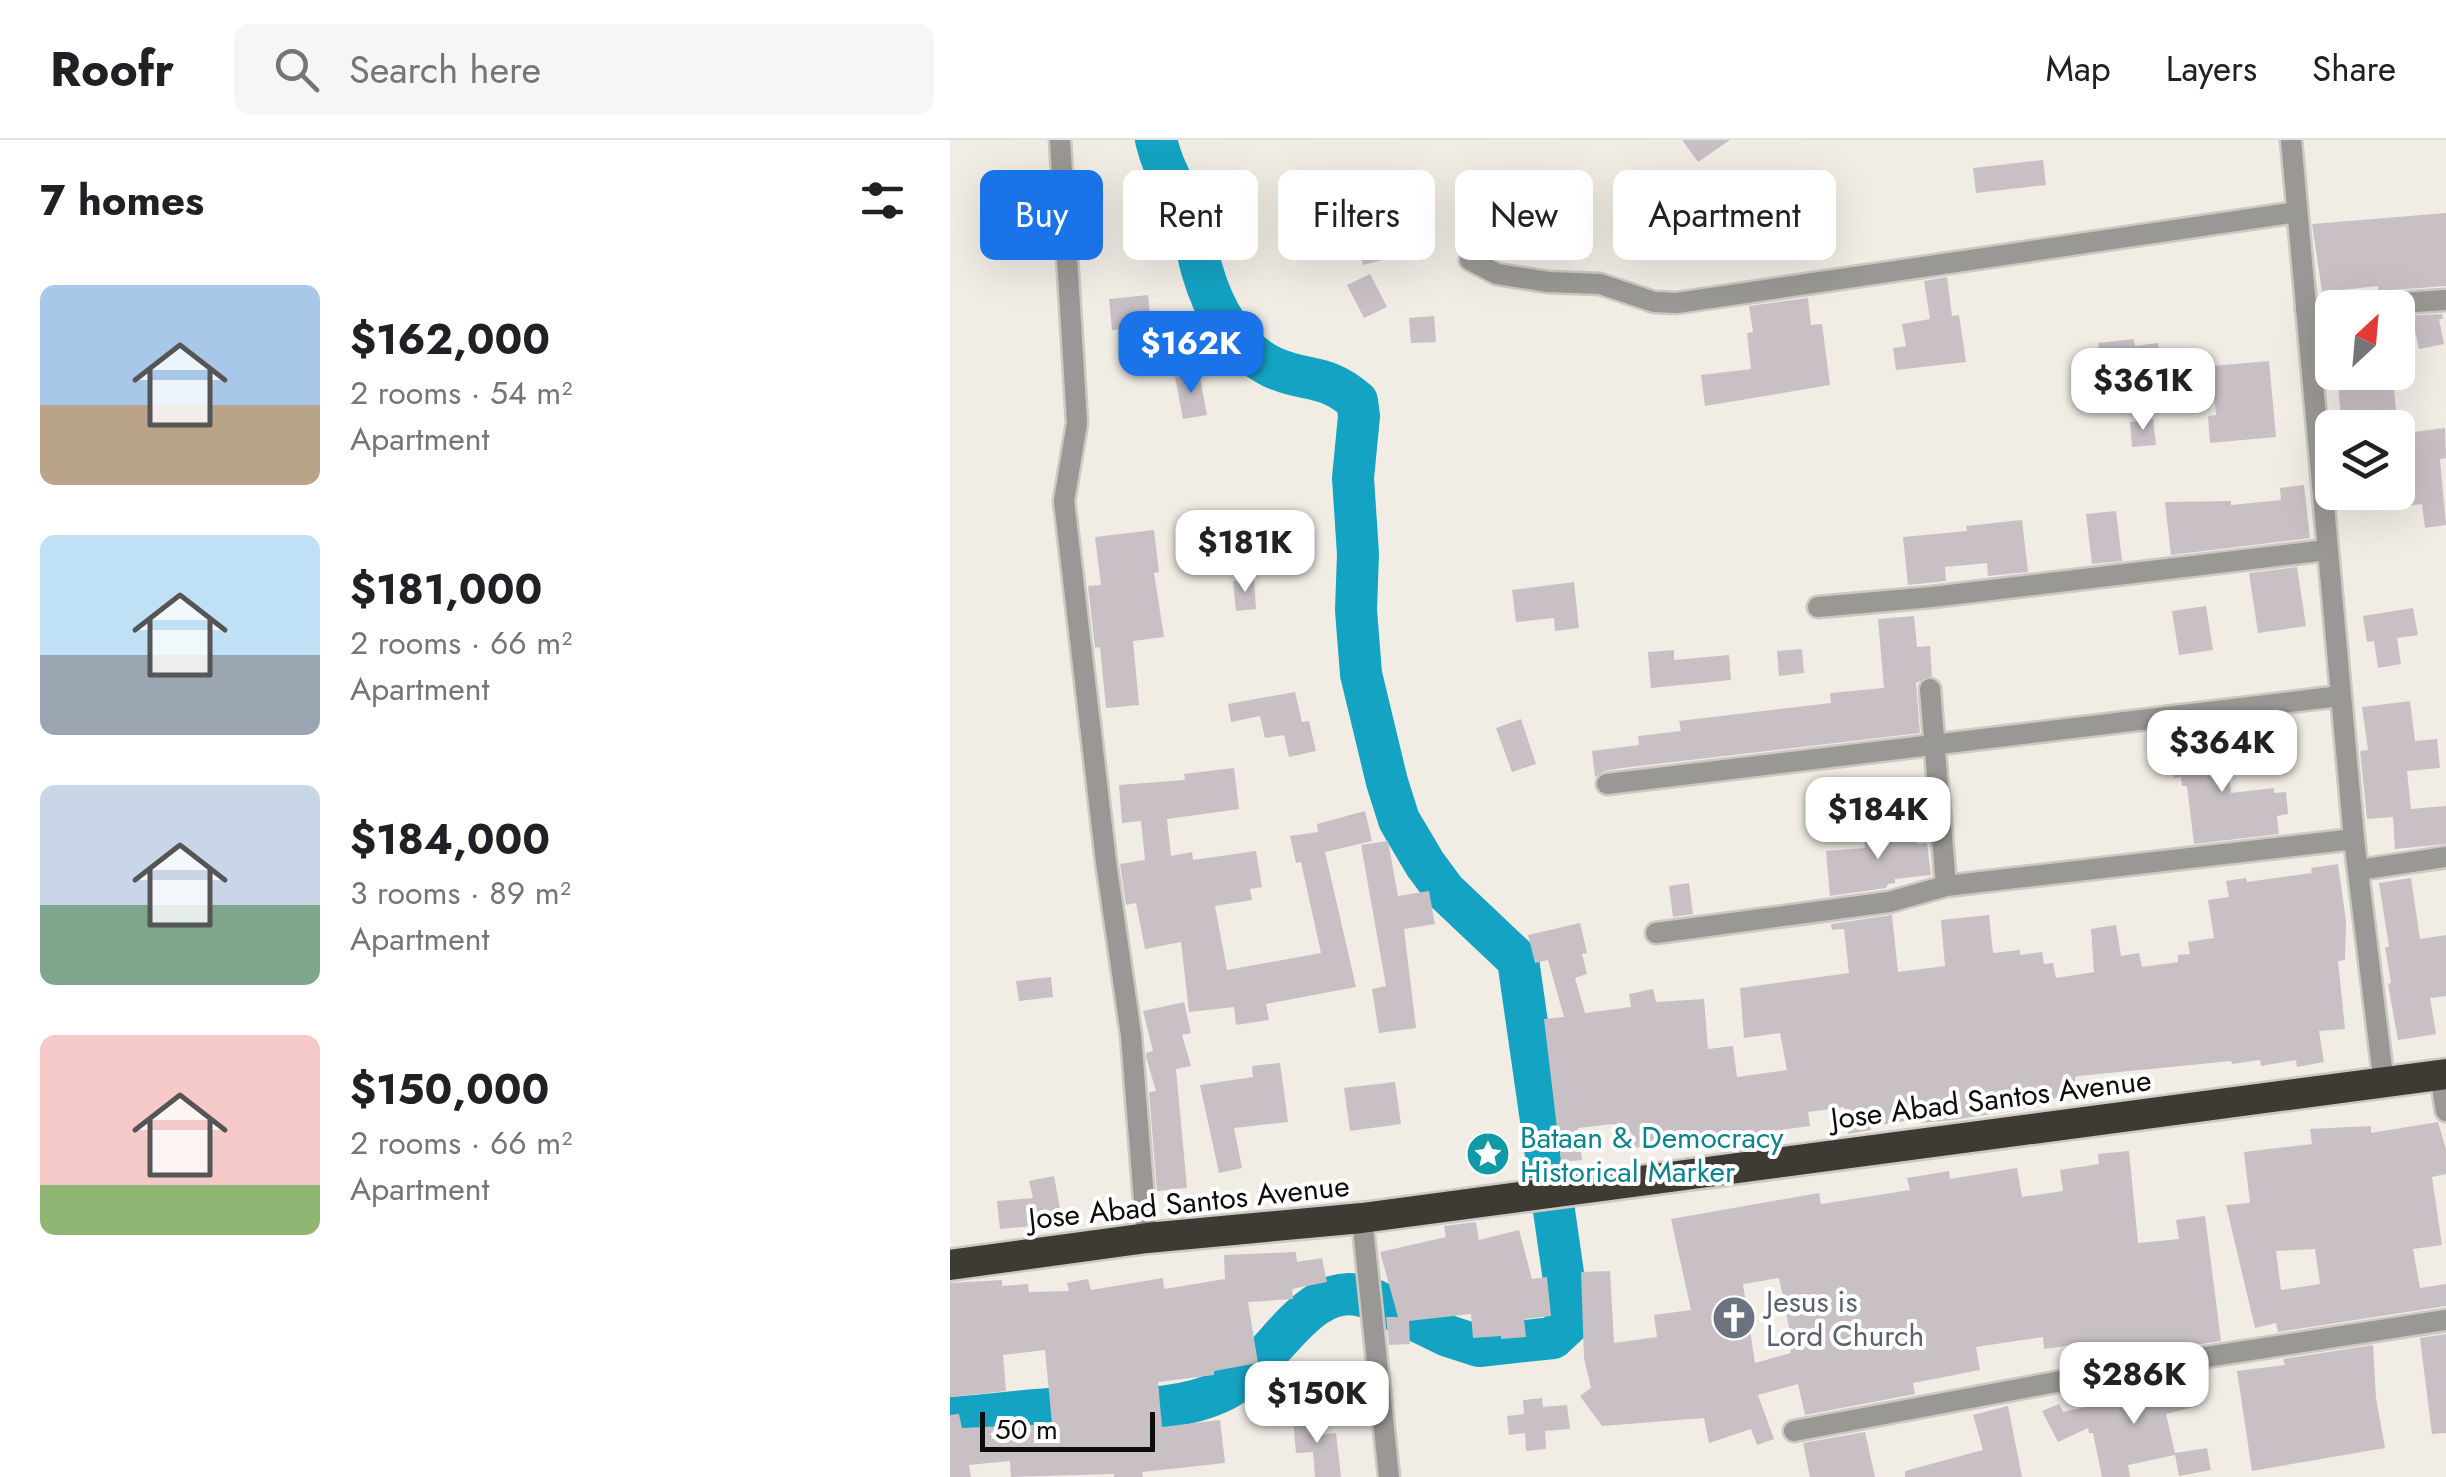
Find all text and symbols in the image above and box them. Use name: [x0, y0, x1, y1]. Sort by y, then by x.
search box: [234, 24, 934, 114]
text: Roofr: [50, 35, 174, 104]
icon: search: [269, 42, 324, 97]
text: Search here: [349, 42, 541, 97]
text: Map: [2046, 44, 2111, 94]
text: Layers: [2166, 44, 2257, 94]
text: Share: [2312, 44, 2396, 94]
text: 7 homes: [40, 170, 204, 231]
chip: Buy: [980, 170, 1103, 260]
chip: Rent: [1123, 170, 1258, 260]
chip: Filters: [1278, 170, 1435, 260]
chip: New: [1455, 170, 1593, 260]
chip: Apartment: [1613, 170, 1836, 260]
icon: filters: [855, 173, 910, 228]
north arrow: [2315, 290, 2415, 390]
map controls: [2315, 290, 2415, 510]
text: $162,000: [350, 309, 550, 370]
pin: $162K: [1121, 311, 1261, 396]
text: $162K: [1141, 320, 1241, 366]
icon: home: [120, 325, 240, 445]
pin: $361K: [2073, 348, 2213, 433]
text: $361K: [2093, 357, 2193, 403]
text: 2 rooms · 54 m²: [350, 370, 572, 416]
button: layers: [2315, 410, 2415, 510]
text: Apartment: [350, 416, 489, 462]
pin: $181K: [1175, 510, 1315, 595]
text: $181K: [1198, 519, 1292, 565]
text: $181,000: [350, 559, 542, 620]
icon: home: [120, 575, 240, 695]
text: 2 rooms · 66 m²: [350, 620, 572, 666]
text: Apartment: [350, 666, 489, 712]
pin: $364K: [2152, 710, 2292, 795]
text: $364K: [2169, 719, 2275, 765]
pin: $184K: [1808, 777, 1948, 862]
text: $184K: [1828, 786, 1928, 832]
text: $184,000: [350, 809, 550, 870]
icon: home: [120, 825, 240, 945]
text: 3 rooms · 89 m²: [350, 870, 571, 916]
text: Apartment: [350, 916, 489, 962]
street label: Jose Abad Santos Avenue: [1824, 1058, 2154, 1140]
text: $150,000: [350, 1059, 549, 1120]
icon: home: [120, 1075, 240, 1195]
place label: Bataan & Democracy Historical Marker: [1520, 1116, 1784, 1193]
text: 2 rooms · 66 m²: [350, 1120, 572, 1166]
place icon: Bataan & Democracy Historical Marker: [1465, 1131, 1511, 1177]
street label: Jose Abad Santos Avenue: [1023, 1164, 1352, 1241]
text: Apartment: [350, 1166, 489, 1212]
place label: Jesus is Lord Church: [1762, 1280, 1924, 1357]
church icon: Jesus is Lord Church: [1711, 1295, 1757, 1341]
pin: $286K: [2064, 1342, 2204, 1427]
text: $286K: [2082, 1351, 2186, 1397]
pin: $150K: [1247, 1361, 1387, 1446]
text: $150K: [1267, 1370, 1367, 1416]
scale bar: [980, 1407, 1155, 1452]
text: 50 m: [995, 1409, 1058, 1450]

